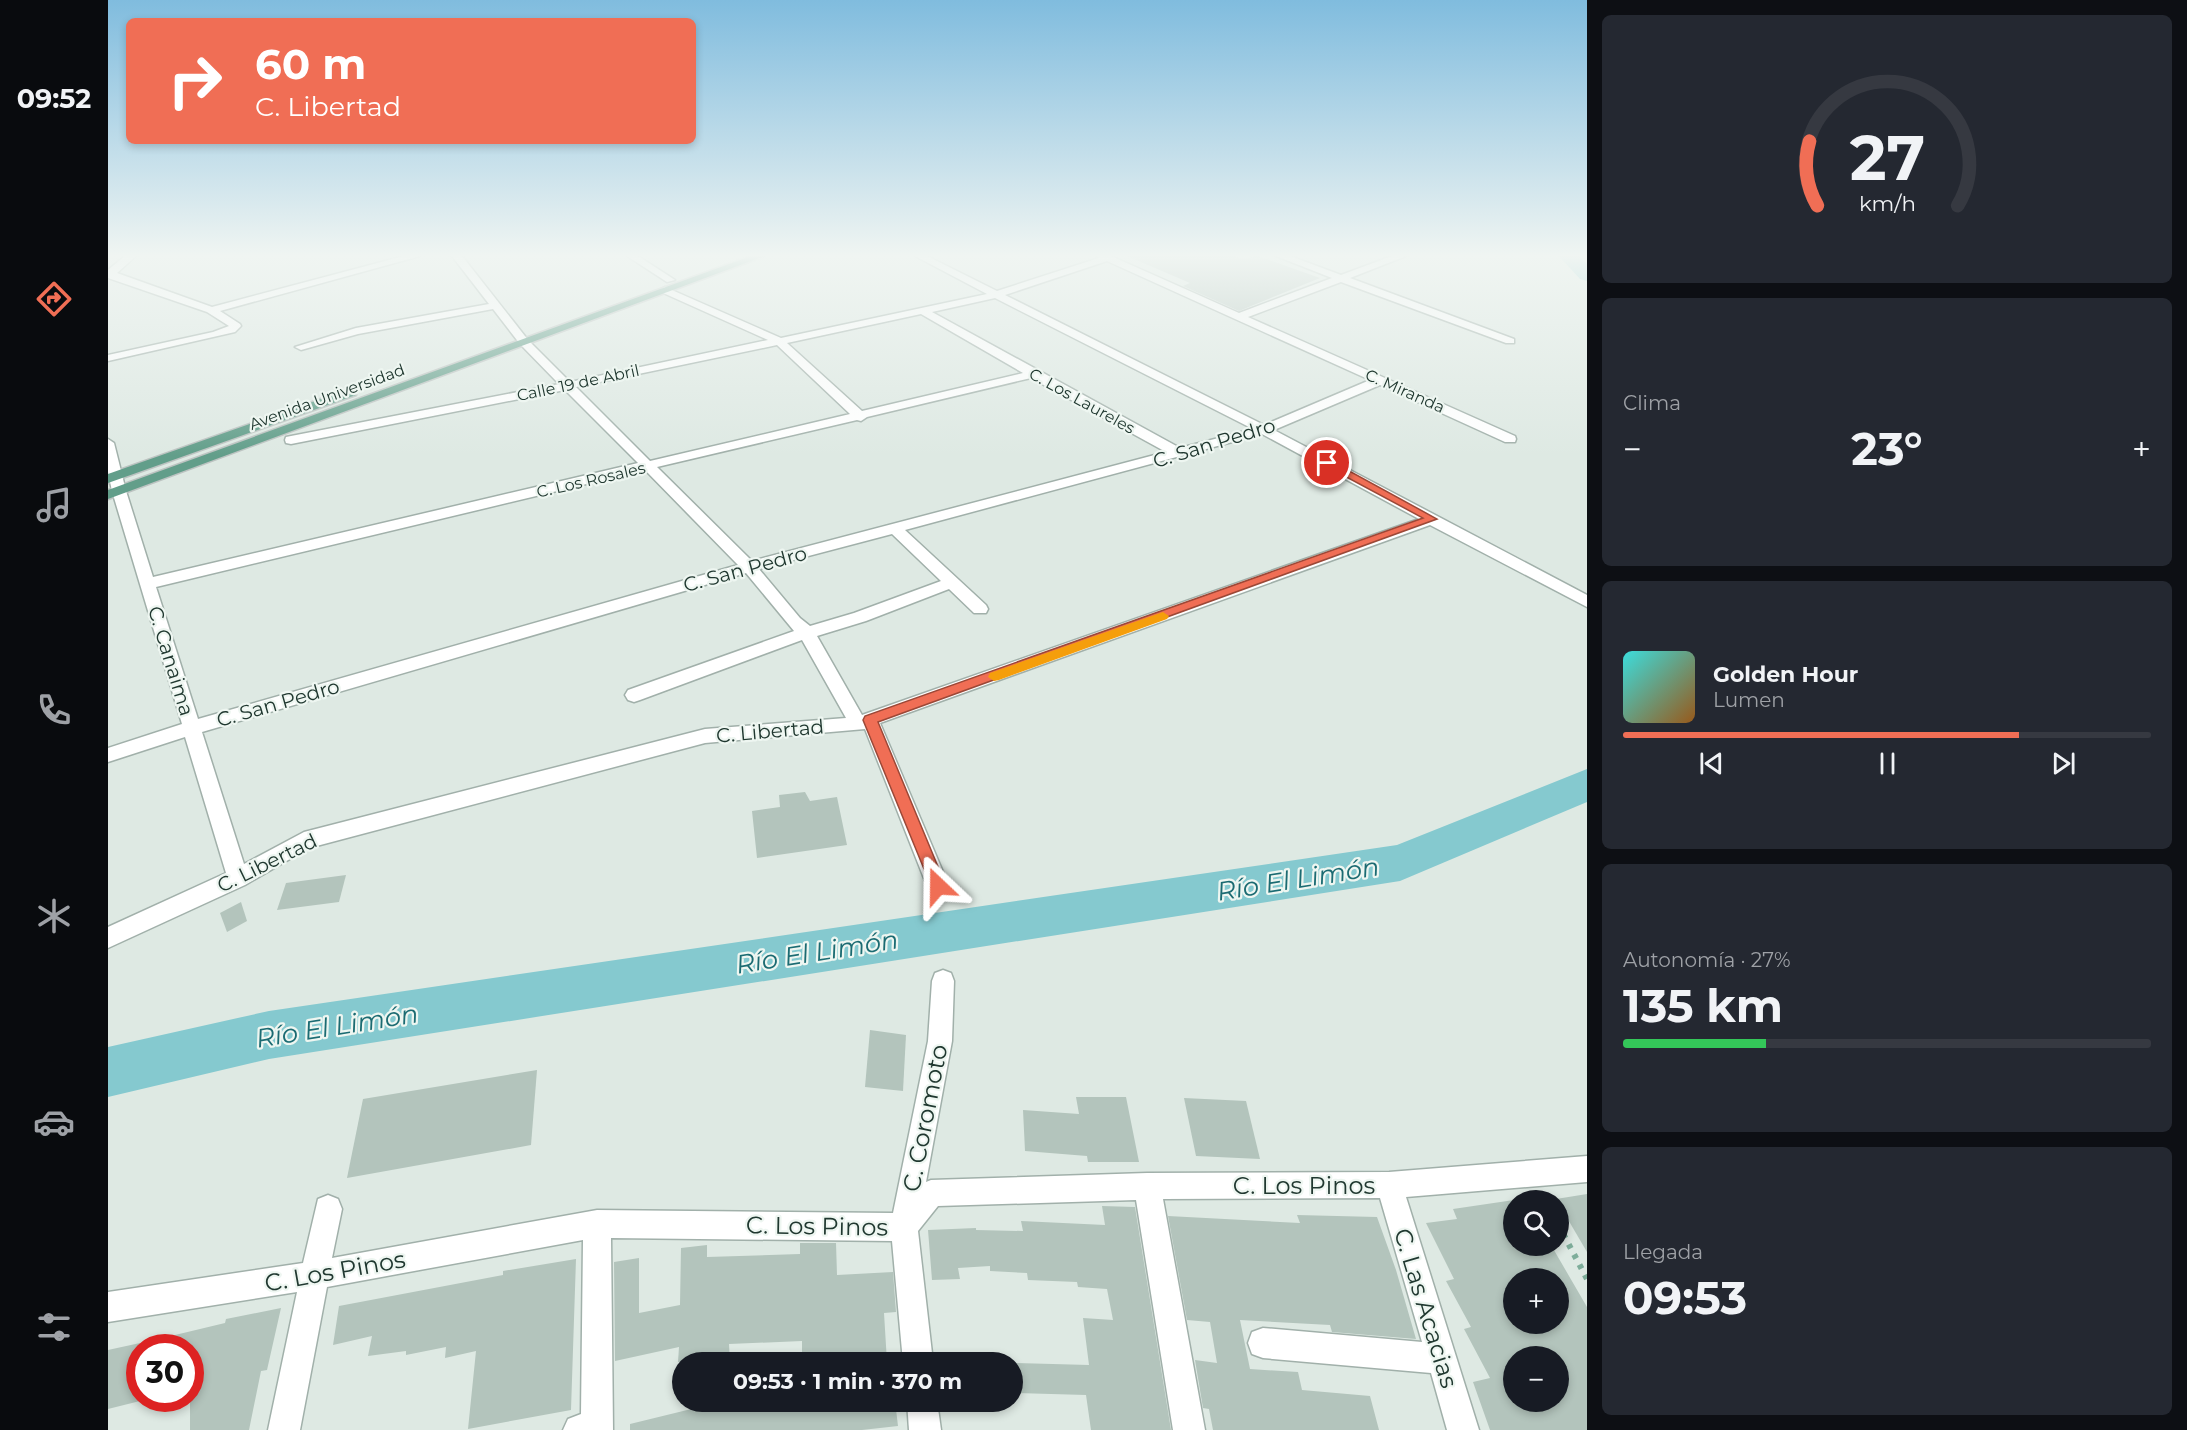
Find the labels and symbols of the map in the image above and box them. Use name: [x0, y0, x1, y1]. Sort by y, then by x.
street label: Avenida Universidad: [247, 360, 407, 434]
street label: Calle 19 de Abril: [515, 361, 641, 405]
street label: C. Los Laureles: [1026, 364, 1138, 438]
street label: C. Miranda: [1362, 365, 1448, 417]
street label: C. San Pedro: [1150, 413, 1278, 473]
pin: [1301, 437, 1352, 488]
street label: C. Los Rosales: [535, 458, 647, 502]
street label: C. San Pedro: [681, 541, 809, 597]
street label: C. Canaima: [143, 603, 199, 719]
street label: C. San Pedro: [214, 674, 342, 732]
street label: C. Libertad: [715, 714, 825, 748]
street label: C. Libertad: [213, 829, 321, 897]
water label: Río El Limón: [1215, 850, 1381, 908]
position arrow: [906, 854, 970, 918]
water label: Río El Limón: [734, 923, 900, 981]
water label: Río El Limón: [254, 997, 420, 1055]
street label: C. Coromoto: [897, 1042, 953, 1194]
street label: C. Los Pinos: [1233, 1171, 1375, 1200]
street label: C. Los Pinos: [746, 1210, 888, 1242]
street label: C. Las Acacias: [1388, 1225, 1464, 1391]
street label: C. Los Pinos: [262, 1244, 408, 1298]
speed limit sign: 30: [126, 1334, 204, 1412]

